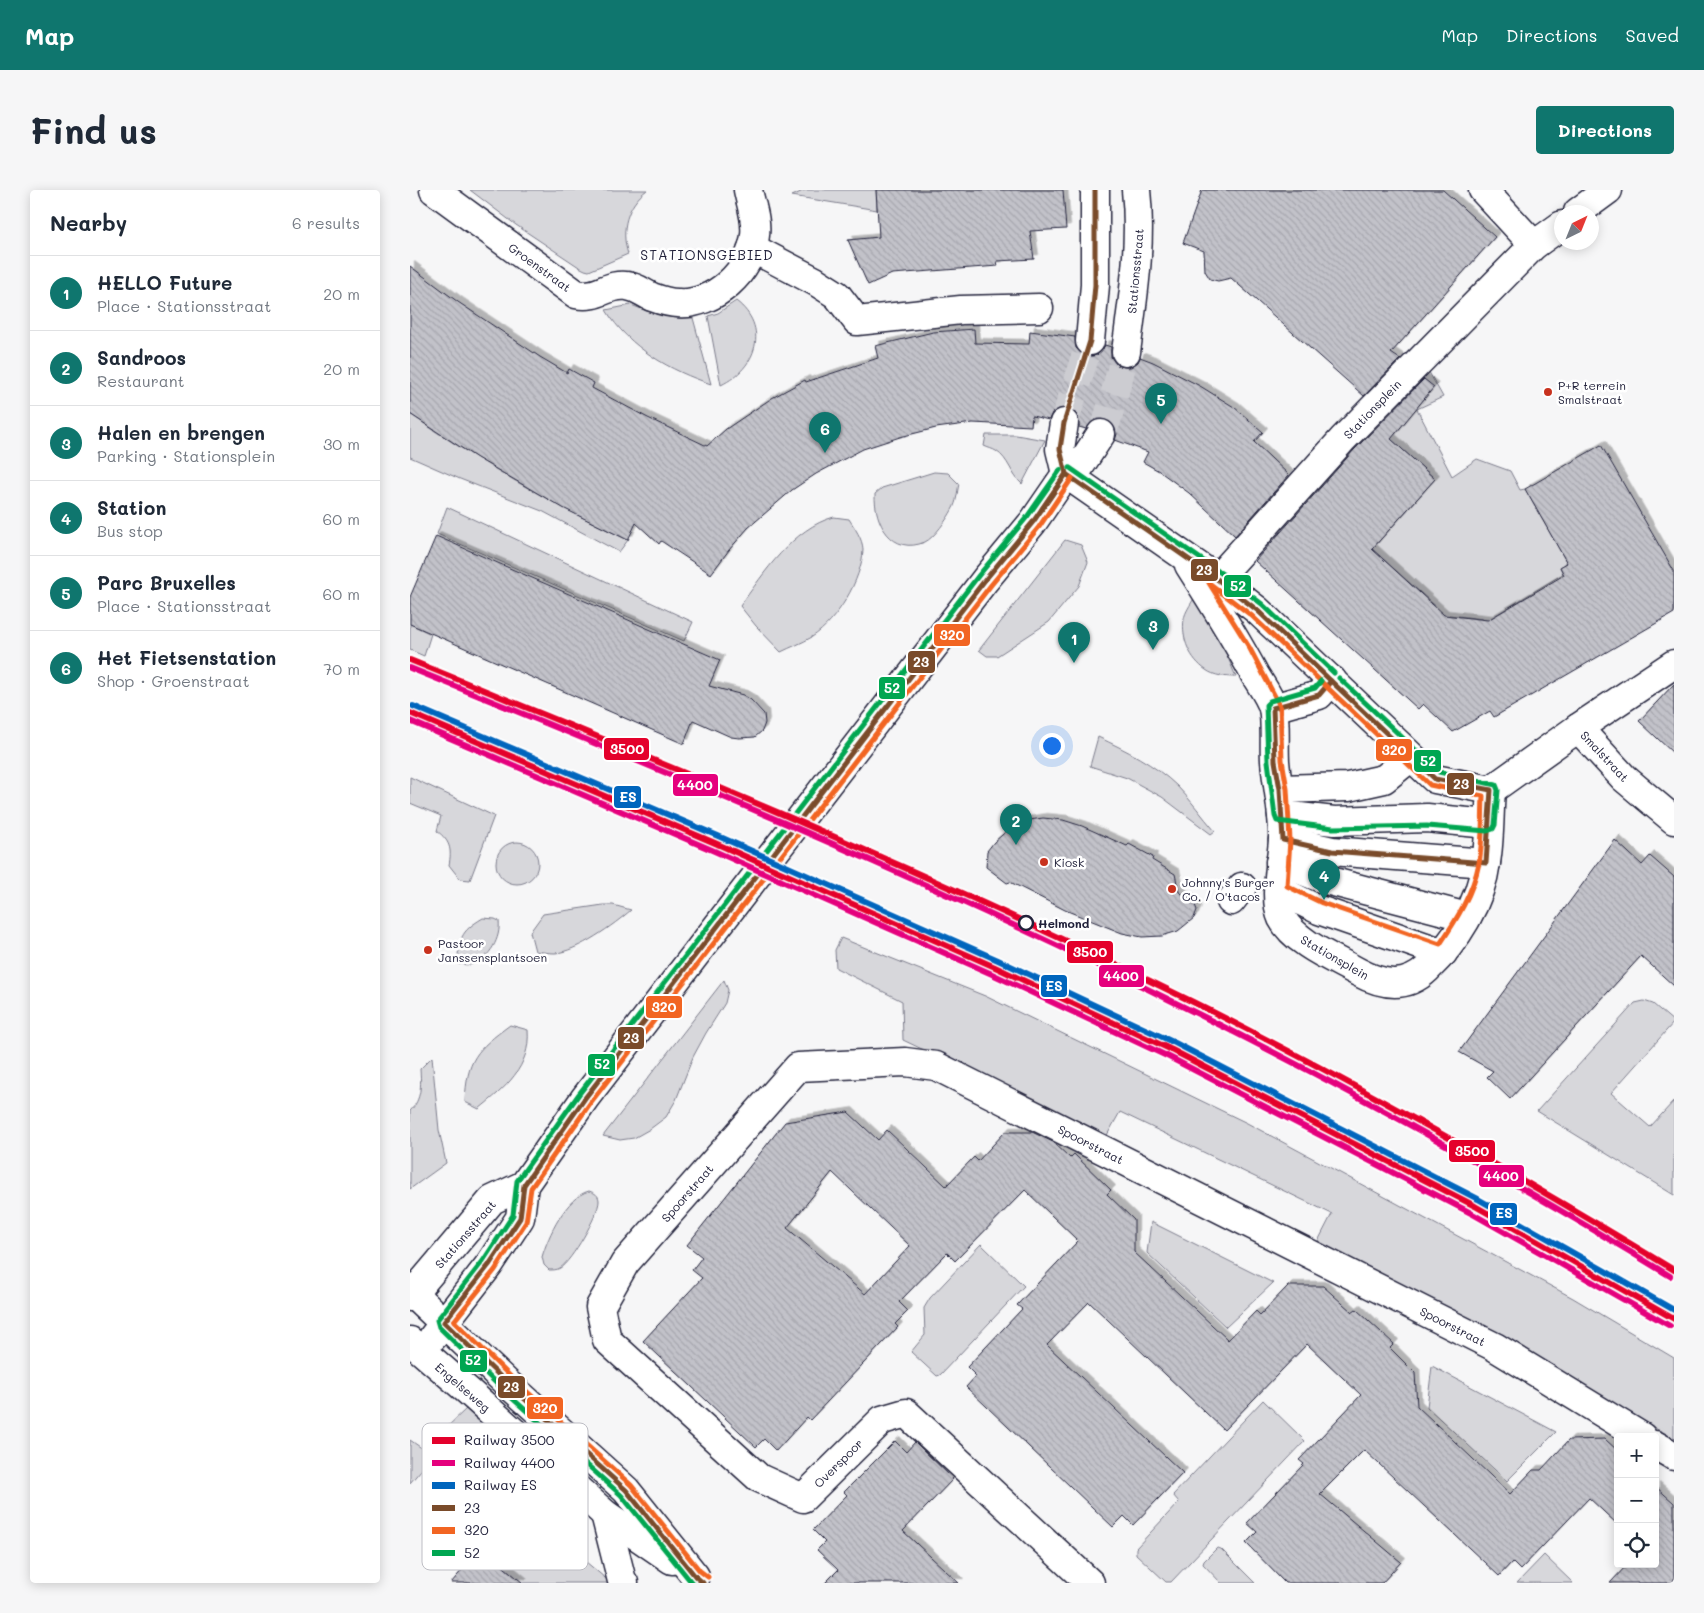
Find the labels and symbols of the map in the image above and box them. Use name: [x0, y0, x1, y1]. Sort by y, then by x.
north arrow: [1554, 205, 1599, 250]
street label: Stationsstraat: [1123, 228, 1147, 314]
street label: Groenstraat: [506, 239, 574, 295]
district label: STATIONSGEBIED: [640, 245, 774, 264]
street label: Stationsplein: [1340, 376, 1404, 442]
place label: P+R terrein Smalstraat: [1558, 377, 1626, 407]
pin: 5: [1145, 383, 1177, 424]
marker: P+R terrein Smalstraat: [1542, 386, 1554, 398]
pin: 6: [809, 412, 841, 453]
line badge: 23: [1190, 558, 1219, 582]
text: 23: [1196, 560, 1212, 579]
line badge: 52: [1223, 574, 1252, 598]
text: 52: [1230, 576, 1246, 595]
pin: 3: [1137, 609, 1169, 650]
pin: 1: [1058, 622, 1090, 663]
line badge: 320: [933, 623, 971, 647]
text: 320: [939, 625, 965, 644]
line badge: 23: [907, 650, 936, 674]
text: 23: [913, 652, 929, 671]
line badge: 52: [878, 676, 906, 700]
text: 52: [884, 678, 900, 697]
street label: Smalstraat: [1577, 727, 1633, 785]
your location: [1039, 733, 1065, 759]
line badge: 3500: [603, 737, 650, 761]
line badge: 320: [1375, 738, 1413, 762]
text: 3500: [610, 739, 644, 758]
text: 320: [1381, 740, 1407, 759]
line badge: 52: [1413, 749, 1442, 773]
text: 52: [1420, 751, 1436, 770]
line badge: 23: [1446, 772, 1475, 796]
line badge: 4400: [672, 773, 719, 797]
text: 23: [1453, 774, 1469, 793]
text: 4400: [677, 775, 713, 794]
line badge: ES: [613, 785, 642, 809]
text: ES: [619, 787, 637, 806]
pin: 2: [1000, 804, 1032, 845]
place label: Kiosk: [1054, 854, 1084, 870]
marker: Kiosk: [1038, 856, 1050, 868]
pin: 4: [1308, 859, 1340, 900]
place label: Johnny's Burger Co. / O'tacos: [1182, 874, 1275, 904]
marker: Johnny's Burger Co. / O'tacos: [1166, 883, 1178, 895]
marker: Helmond: [1018, 915, 1034, 931]
place label: Helmond: [1038, 915, 1090, 931]
street label: Stationsplein: [1298, 931, 1372, 983]
place label: Pastoor Janssensplantsoen: [438, 935, 547, 965]
line badge: 3500: [1066, 940, 1114, 964]
text: 3500: [1073, 942, 1107, 961]
marker: Pastoor Janssensplantsoen: [422, 944, 434, 956]
line badge: 4400: [1098, 964, 1145, 988]
text: 4400: [1103, 966, 1139, 985]
line badge: ES: [1040, 974, 1068, 998]
text: ES: [1045, 976, 1063, 995]
line badge: 320: [645, 995, 683, 1019]
text: 320: [651, 997, 677, 1016]
line badge: 23: [617, 1026, 645, 1050]
text: 23: [623, 1028, 639, 1047]
line badge: 52: [587, 1053, 616, 1077]
text: 52: [594, 1054, 610, 1073]
street label: Spoorstraat: [1055, 1121, 1127, 1167]
line badge: 3500: [1448, 1139, 1496, 1163]
text: 3500: [1455, 1141, 1489, 1160]
street label: Spoorstraat: [657, 1161, 717, 1225]
line badge: 4400: [1478, 1164, 1525, 1188]
text: 4400: [1483, 1166, 1519, 1185]
street label: Stationsstraat: [431, 1197, 499, 1271]
line badge: ES: [1489, 1202, 1518, 1226]
text: ES: [1495, 1203, 1513, 1222]
street label: Spoorstraat: [1417, 1303, 1489, 1349]
line badge: 52: [459, 1349, 488, 1373]
text: 52: [465, 1350, 481, 1369]
street label: Engelseweg: [432, 1359, 494, 1415]
line badge: 23: [497, 1375, 526, 1399]
text: 23: [503, 1377, 519, 1396]
line badge: 320: [526, 1396, 564, 1420]
text: 320: [532, 1398, 558, 1417]
legend: [422, 1423, 588, 1570]
text: Railway 3500: [464, 1430, 555, 1449]
street label: Overspoor: [810, 1435, 866, 1491]
text: Railway 4400: [464, 1453, 555, 1472]
text: Railway ES: [464, 1475, 537, 1494]
text: 23: [464, 1498, 480, 1517]
text: 320: [464, 1520, 489, 1539]
text: 52: [464, 1543, 480, 1562]

